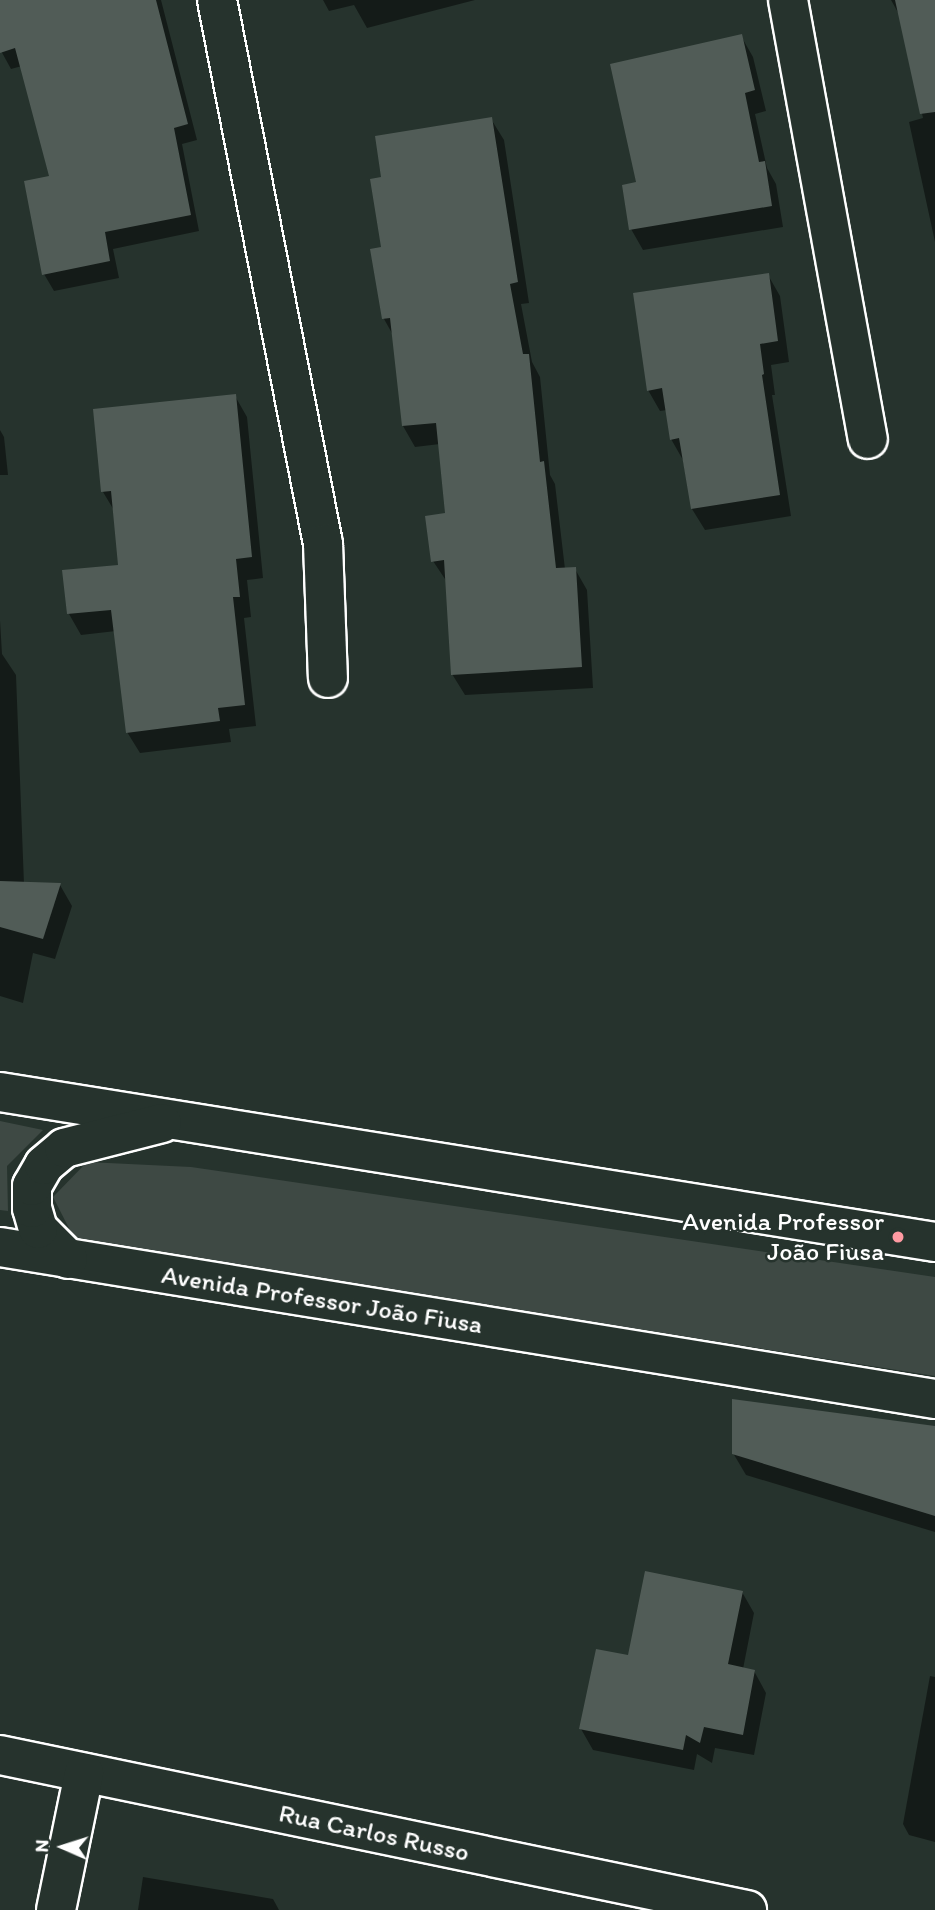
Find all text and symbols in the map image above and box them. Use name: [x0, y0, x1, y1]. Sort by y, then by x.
place label: Avenida Professor João Fiusa: [682, 1206, 884, 1268]
marker: Avenida Professor João Fiusa: [890, 1229, 906, 1245]
street label: Avenida Professor João Fiusa: [159, 1259, 485, 1341]
street label: Rua Carlos Russo: [276, 1798, 472, 1868]
north arrow: [28, 1812, 98, 1882]
text: N: [30, 1839, 53, 1853]

